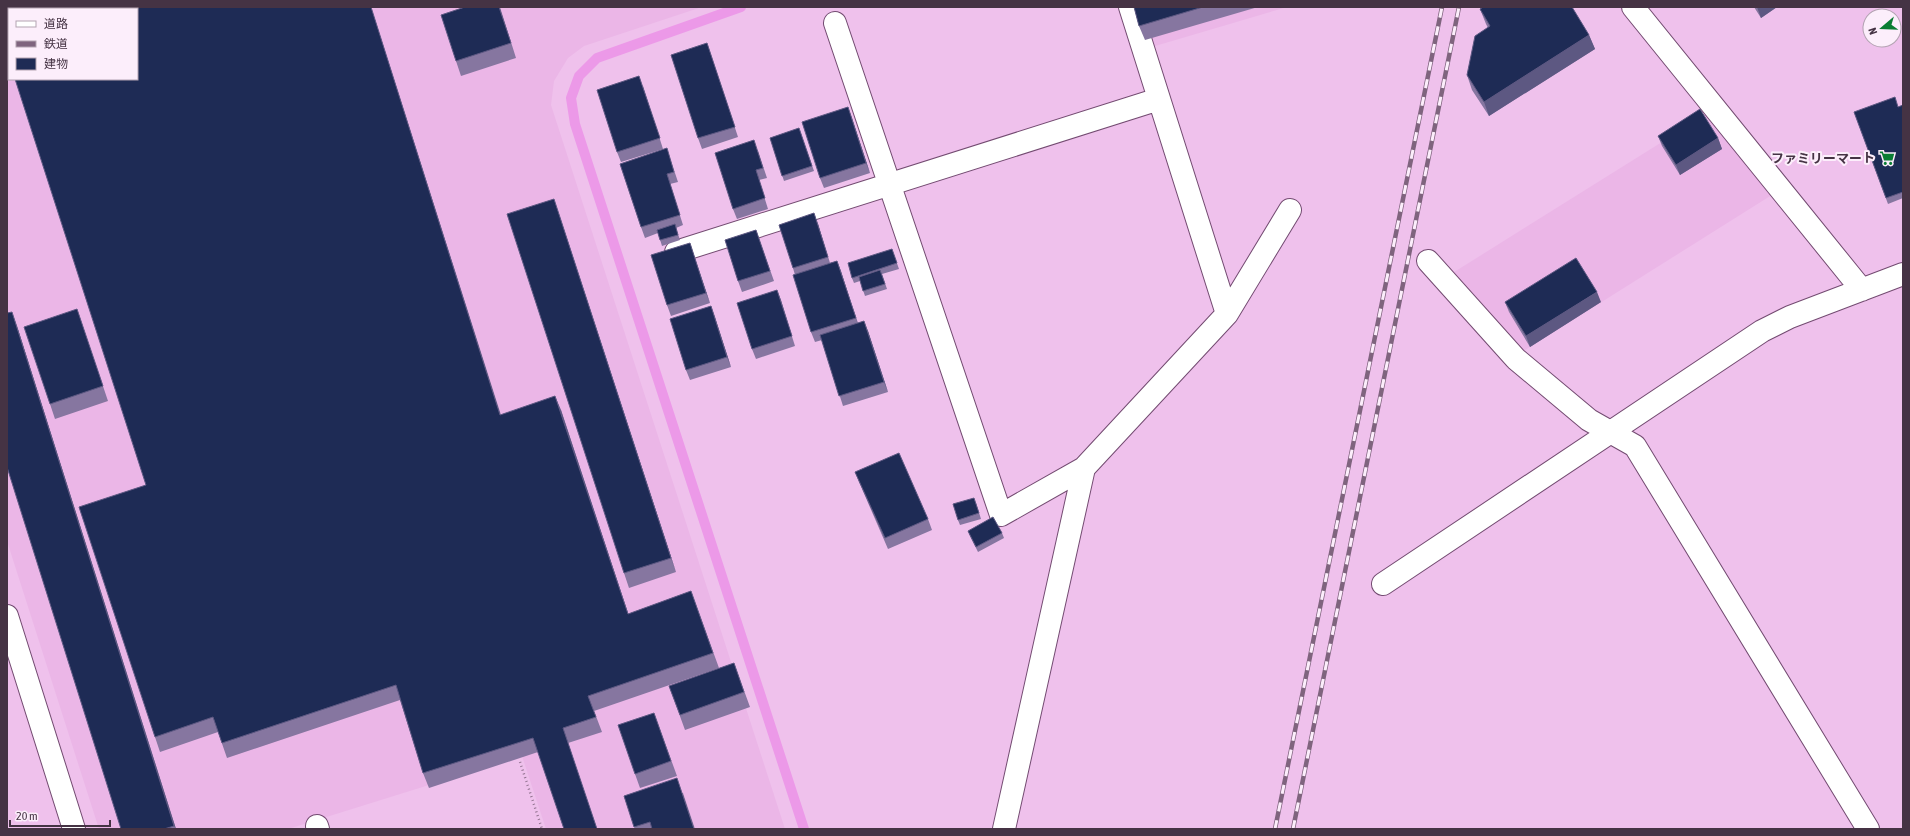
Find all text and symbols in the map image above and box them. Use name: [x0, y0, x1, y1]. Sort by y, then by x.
legend: [8, 8, 138, 80]
north arrow: [1862, 8, 1902, 48]
text: 道路: [44, 17, 68, 31]
text: N: [1866, 26, 1879, 36]
text: 鉄道: [44, 37, 68, 51]
text: 建物: [44, 57, 68, 71]
supermarket icon: ファミリーマート: [1878, 149, 1896, 167]
place label: ファミリーマート: [1771, 151, 1875, 166]
scale bar: [10, 802, 110, 828]
text: 20 m: [16, 809, 38, 823]

